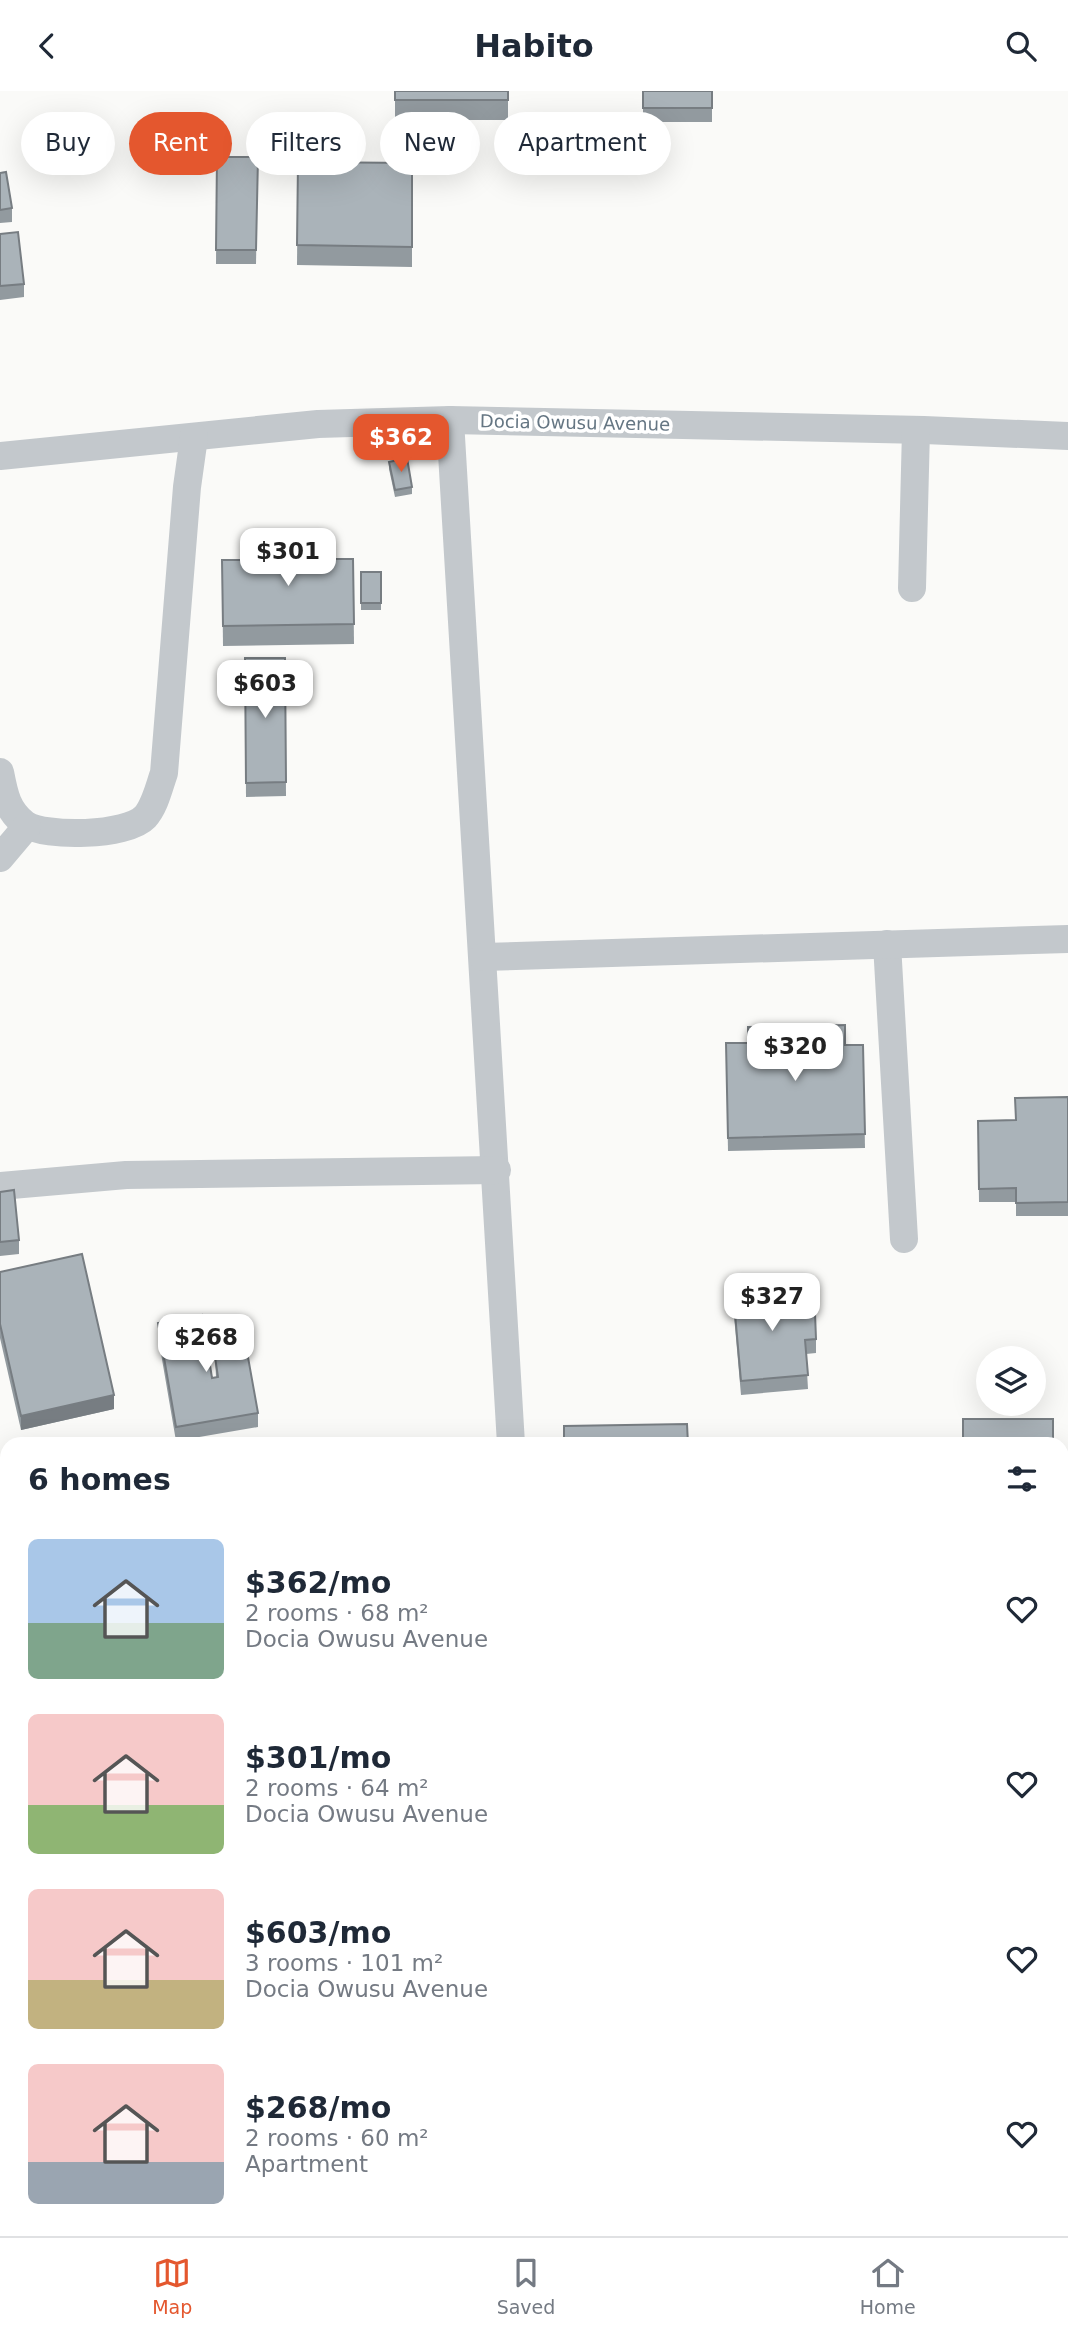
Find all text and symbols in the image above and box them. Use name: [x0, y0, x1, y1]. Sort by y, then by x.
icon: back: [28, 27, 66, 65]
text: Habito: [474, 27, 594, 65]
icon: search: [1002, 27, 1040, 65]
chip: Buy: [21, 112, 115, 175]
chip: Rent: [129, 112, 232, 175]
chip: Filters: [246, 112, 366, 175]
chip: New: [380, 112, 480, 175]
chip: Apartment: [494, 112, 671, 175]
street label: Docia Owusu Avenue: [480, 410, 670, 435]
pin: $362: [360, 415, 442, 474]
text: $362: [369, 424, 433, 450]
pin: $301: [247, 529, 329, 588]
text: $301: [256, 538, 320, 564]
pin: $603: [224, 661, 306, 720]
text: $603: [233, 670, 297, 696]
pin: $320: [754, 1023, 836, 1083]
text: $320: [763, 1033, 827, 1059]
pin: $327: [731, 1273, 813, 1333]
text: $327: [740, 1283, 804, 1309]
pin: $268: [165, 1315, 247, 1374]
text: $268: [174, 1324, 238, 1350]
map controls: [976, 1346, 1046, 1416]
button: layers: [976, 1346, 1046, 1416]
icon: filters: [1003, 1460, 1041, 1498]
text: 6 homes: [28, 1462, 171, 1497]
text: $362/mo: [245, 1565, 391, 1600]
icon: home: [84, 1567, 168, 1651]
icon: heart: [1003, 1590, 1041, 1628]
text: 2 rooms · 68 m²: [245, 1600, 429, 1626]
text: Docia Owusu Avenue: [245, 1626, 488, 1652]
text: $301/mo: [245, 1740, 391, 1775]
icon: home: [84, 1742, 168, 1826]
icon: heart: [1003, 1765, 1041, 1803]
text: 2 rooms · 64 m²: [245, 1775, 429, 1801]
text: Docia Owusu Avenue: [245, 1801, 488, 1827]
text: $603/mo: [245, 1915, 391, 1950]
icon: home: [84, 1917, 168, 2001]
icon: heart: [1003, 1940, 1041, 1978]
text: 3 rooms · 101 m²: [245, 1950, 443, 1976]
text: Docia Owusu Avenue: [245, 1976, 488, 2002]
text: $268/mo: [245, 2090, 391, 2125]
icon: home: [84, 2092, 168, 2176]
icon: heart: [1003, 2115, 1041, 2153]
text: 2 rooms · 60 m²: [245, 2125, 429, 2151]
text: Apartment: [245, 2151, 368, 2177]
tab: Map: [152, 2254, 192, 2318]
tab: Saved: [497, 2254, 555, 2318]
tab: Home: [860, 2254, 916, 2318]

